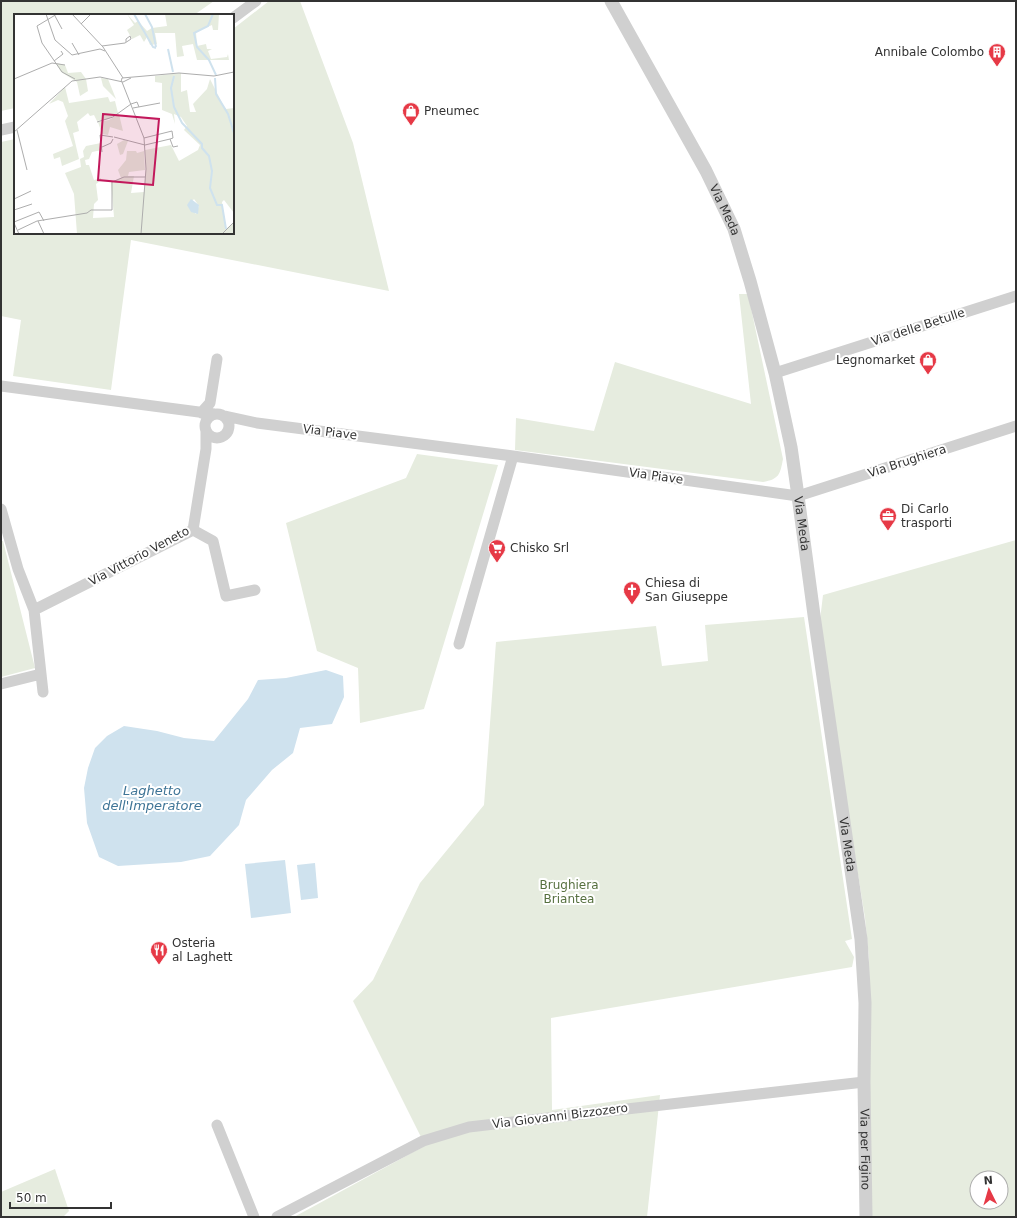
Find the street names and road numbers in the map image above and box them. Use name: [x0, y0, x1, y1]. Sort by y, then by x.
street label: Via Meda: [706, 182, 743, 237]
street label: Via delle Betulle: [870, 305, 966, 349]
street label: Via Piave: [302, 422, 358, 442]
street label: Via Brughiera: [866, 442, 948, 480]
street label: Via Piave: [628, 465, 684, 487]
street label: Via Meda: [791, 495, 812, 552]
street label: Via Vittorio Veneto: [86, 524, 192, 588]
street label: Via Meda: [836, 816, 858, 873]
street label: Via Giovanni Bizzozero: [491, 1101, 629, 1131]
street label: Via per Figino: [857, 1108, 873, 1190]

